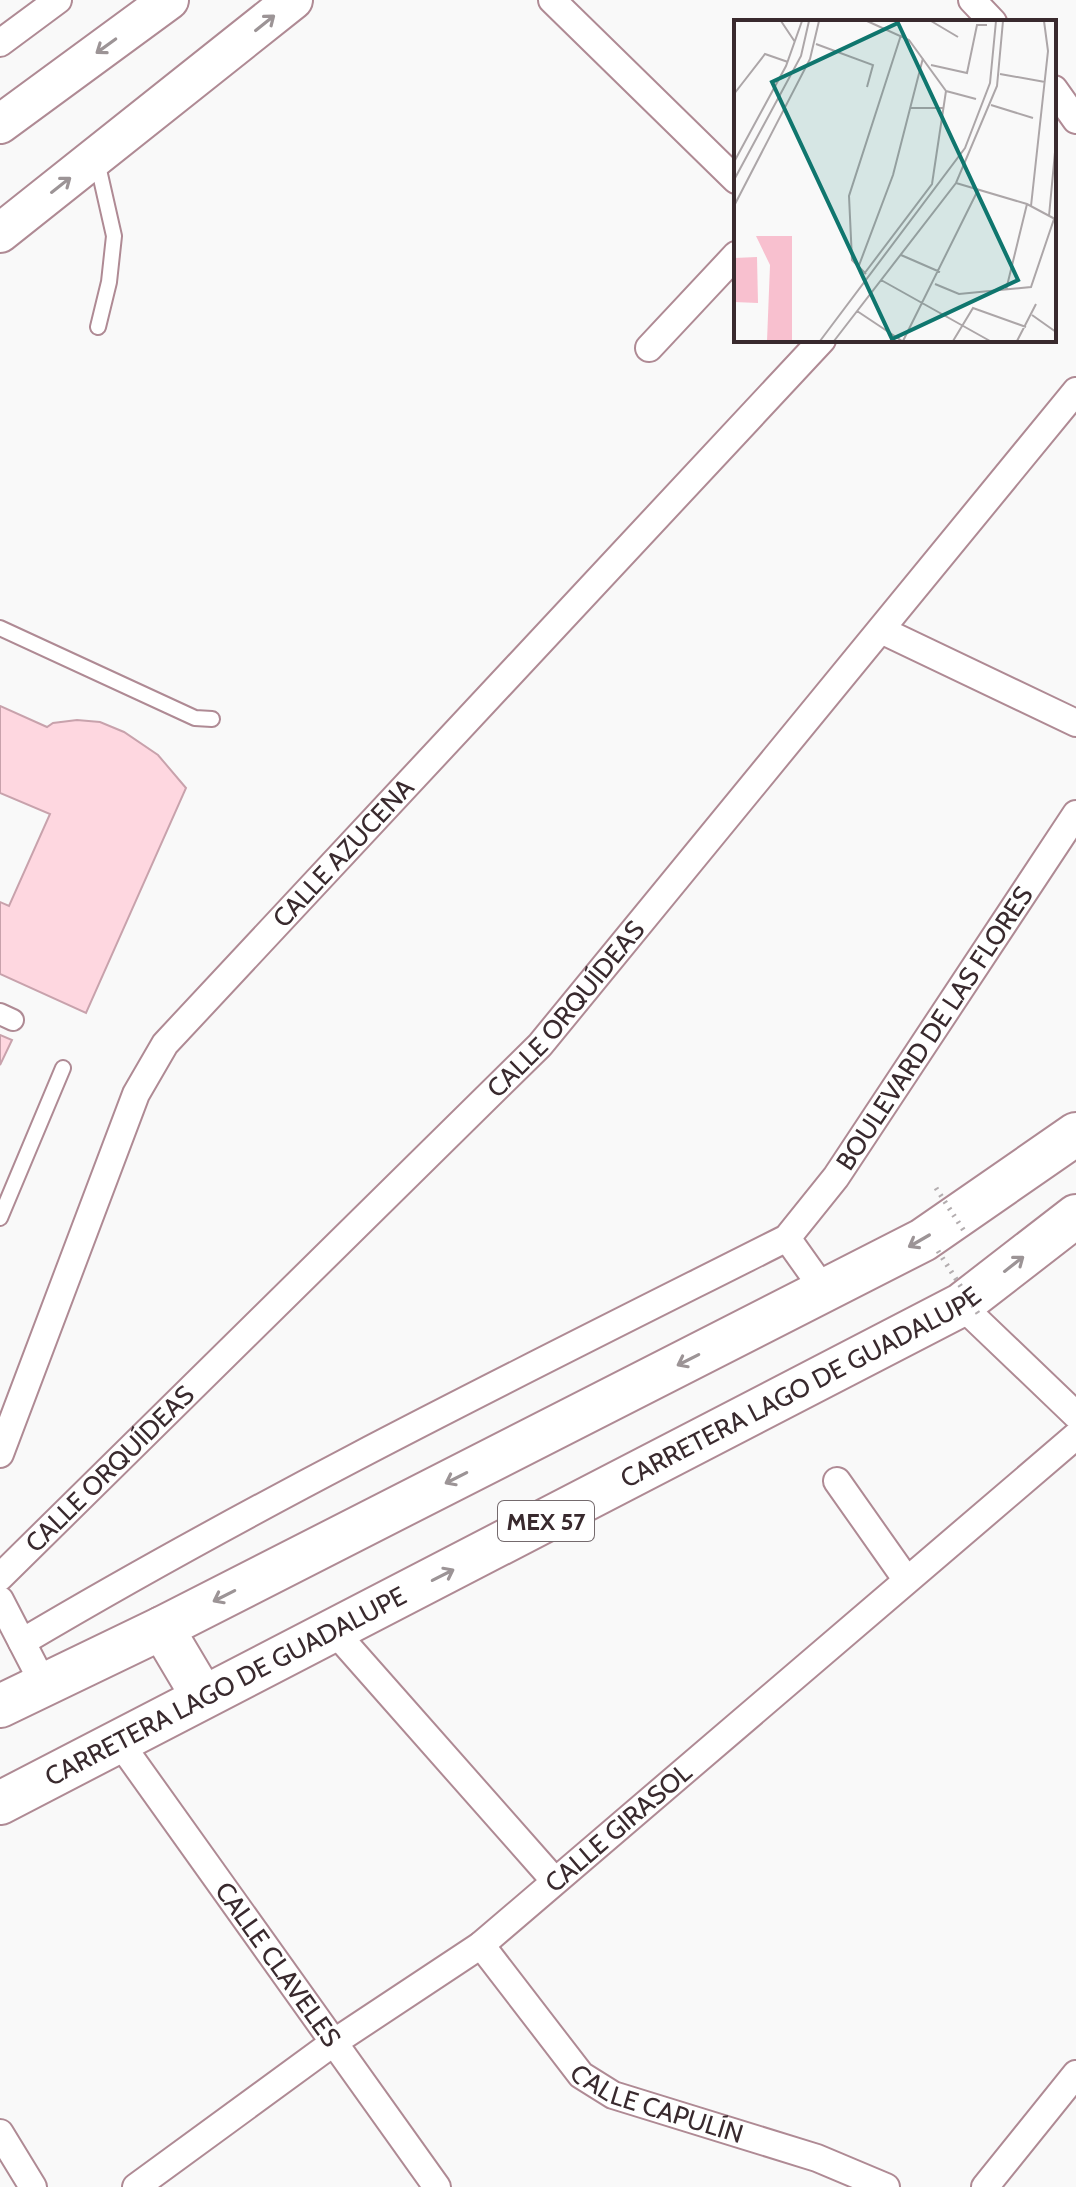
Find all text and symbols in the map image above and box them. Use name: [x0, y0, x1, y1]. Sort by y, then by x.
one-way arrow: [254, 14, 275, 32]
inset map: [734, 20, 1056, 342]
one-way arrow: [95, 38, 117, 54]
one-way arrow: [50, 176, 71, 193]
street label: CALLE AZUCENA: [266, 772, 421, 934]
street label: BOULEVARD DE LAS FLORES: [829, 880, 1040, 1176]
street label: CALLE ORQUÍDEAS: [480, 914, 651, 1104]
one-way arrow: [908, 1234, 931, 1250]
one-way arrow: [1003, 1255, 1024, 1272]
street label: CARRETERA LAGO DE GUADALUPE: [615, 1280, 987, 1495]
one-way arrow: [676, 1352, 700, 1368]
street label: CALLE ORQUÍDEAS: [19, 1379, 201, 1559]
one-way arrow: [445, 1471, 469, 1486]
road number: MEX 57: [498, 1501, 594, 1541]
one-way arrow: [430, 1566, 454, 1582]
street label: CARRETERA LAGO DE GUADALUPE: [40, 1579, 411, 1793]
one-way arrow: [213, 1589, 237, 1604]
street label: CALLE GIRASOL: [538, 1756, 698, 1899]
street label: CALLE CLAVELES: [208, 1876, 348, 2053]
street label: CALLE CAPULÍN: [563, 2058, 747, 2150]

